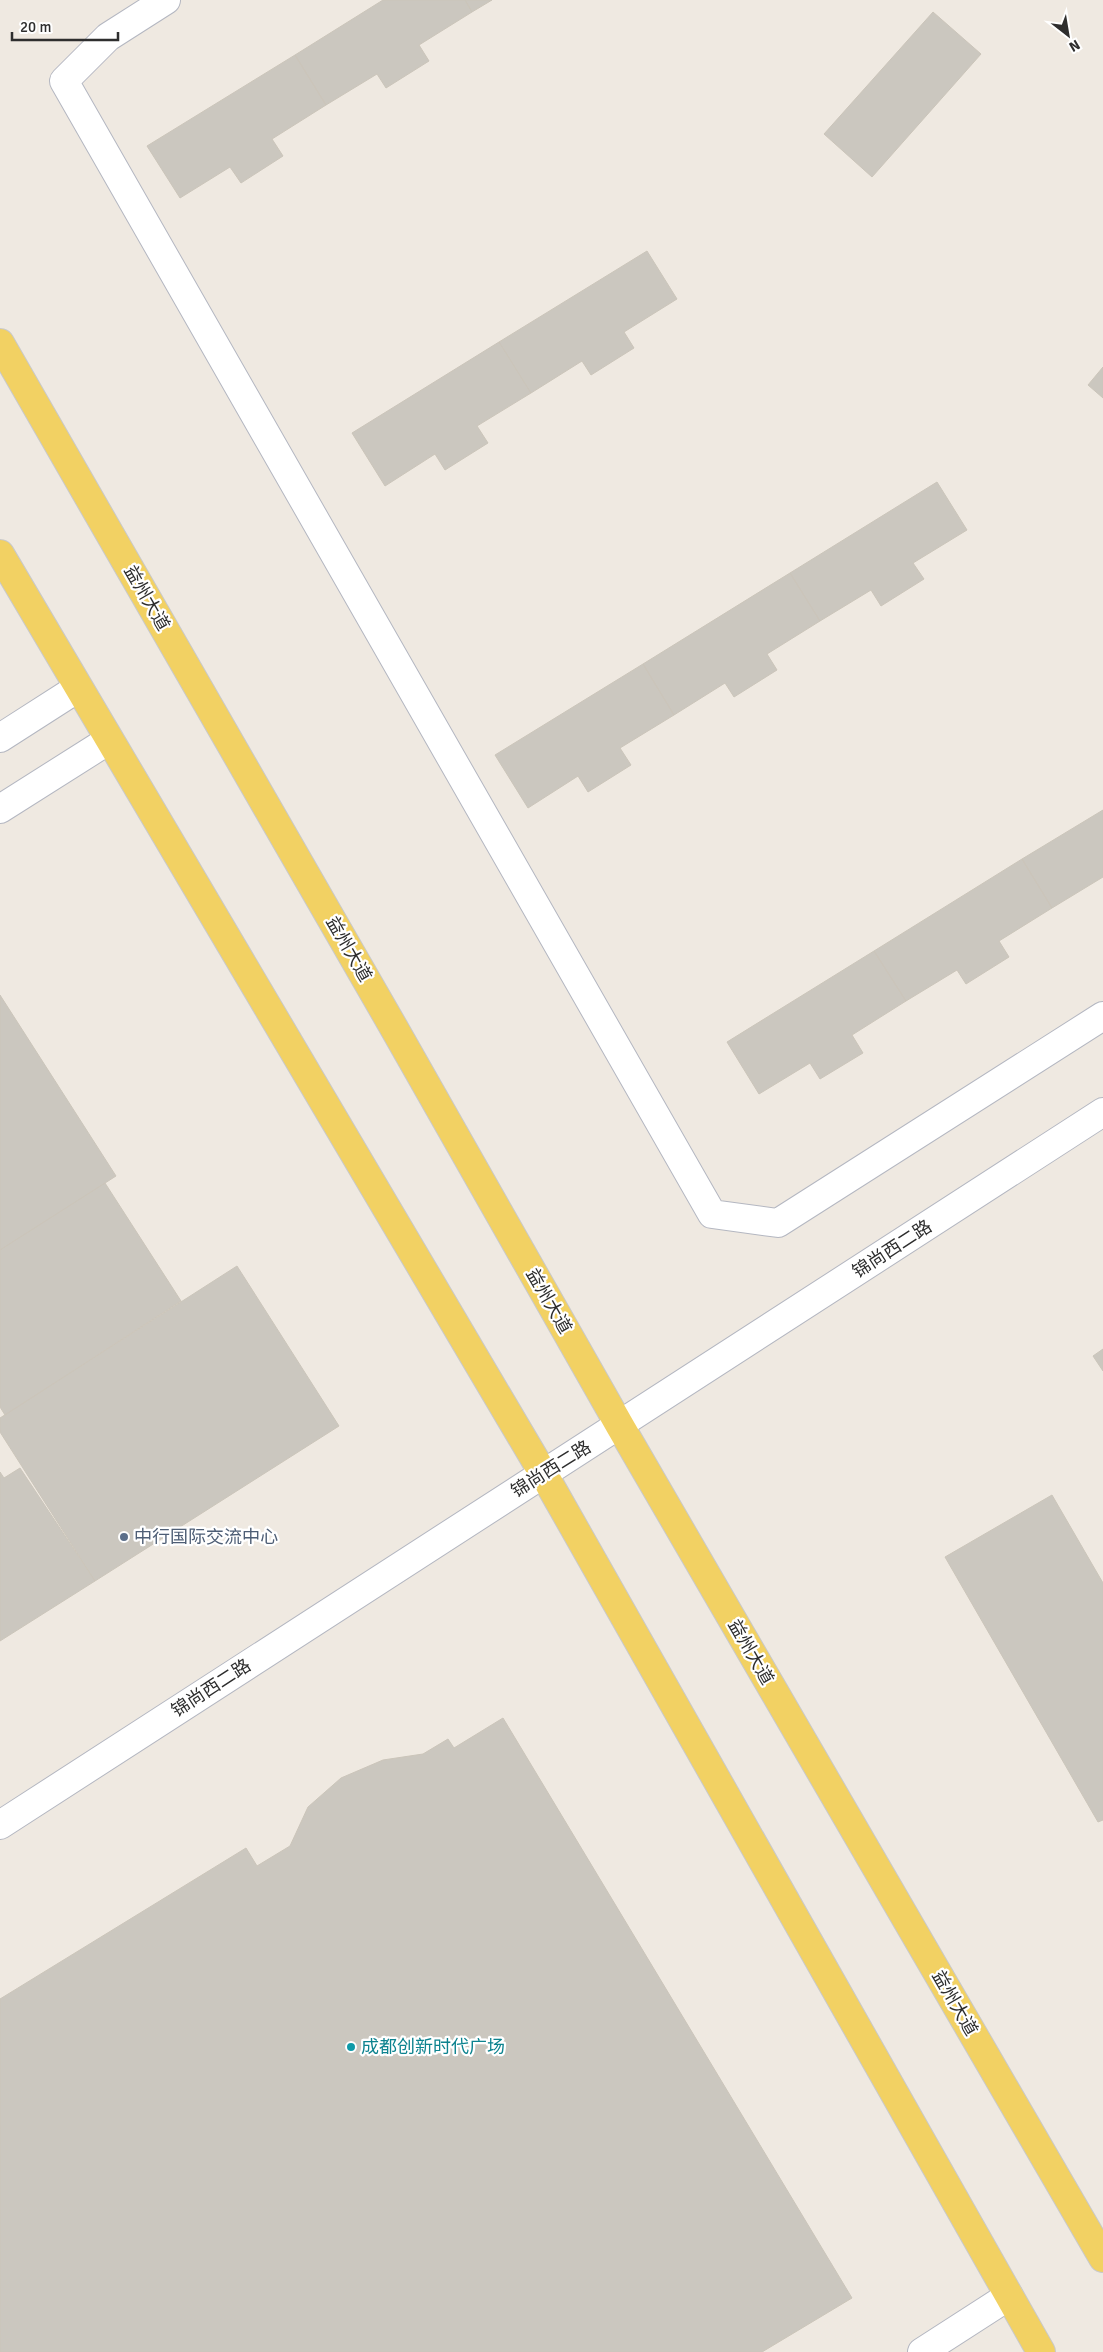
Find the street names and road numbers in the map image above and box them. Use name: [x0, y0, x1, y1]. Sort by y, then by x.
street label: 益州大道: [119, 561, 175, 635]
street label: 益州大道: [321, 912, 377, 986]
street label: 锦尚西二路: [848, 1215, 936, 1283]
street label: 益州大道: [521, 1264, 577, 1338]
street label: 锦尚西二路: [507, 1436, 595, 1502]
street label: 益州大道: [723, 1615, 779, 1689]
street label: 锦尚西二路: [167, 1654, 255, 1722]
street label: 益州大道: [927, 1966, 983, 2040]

